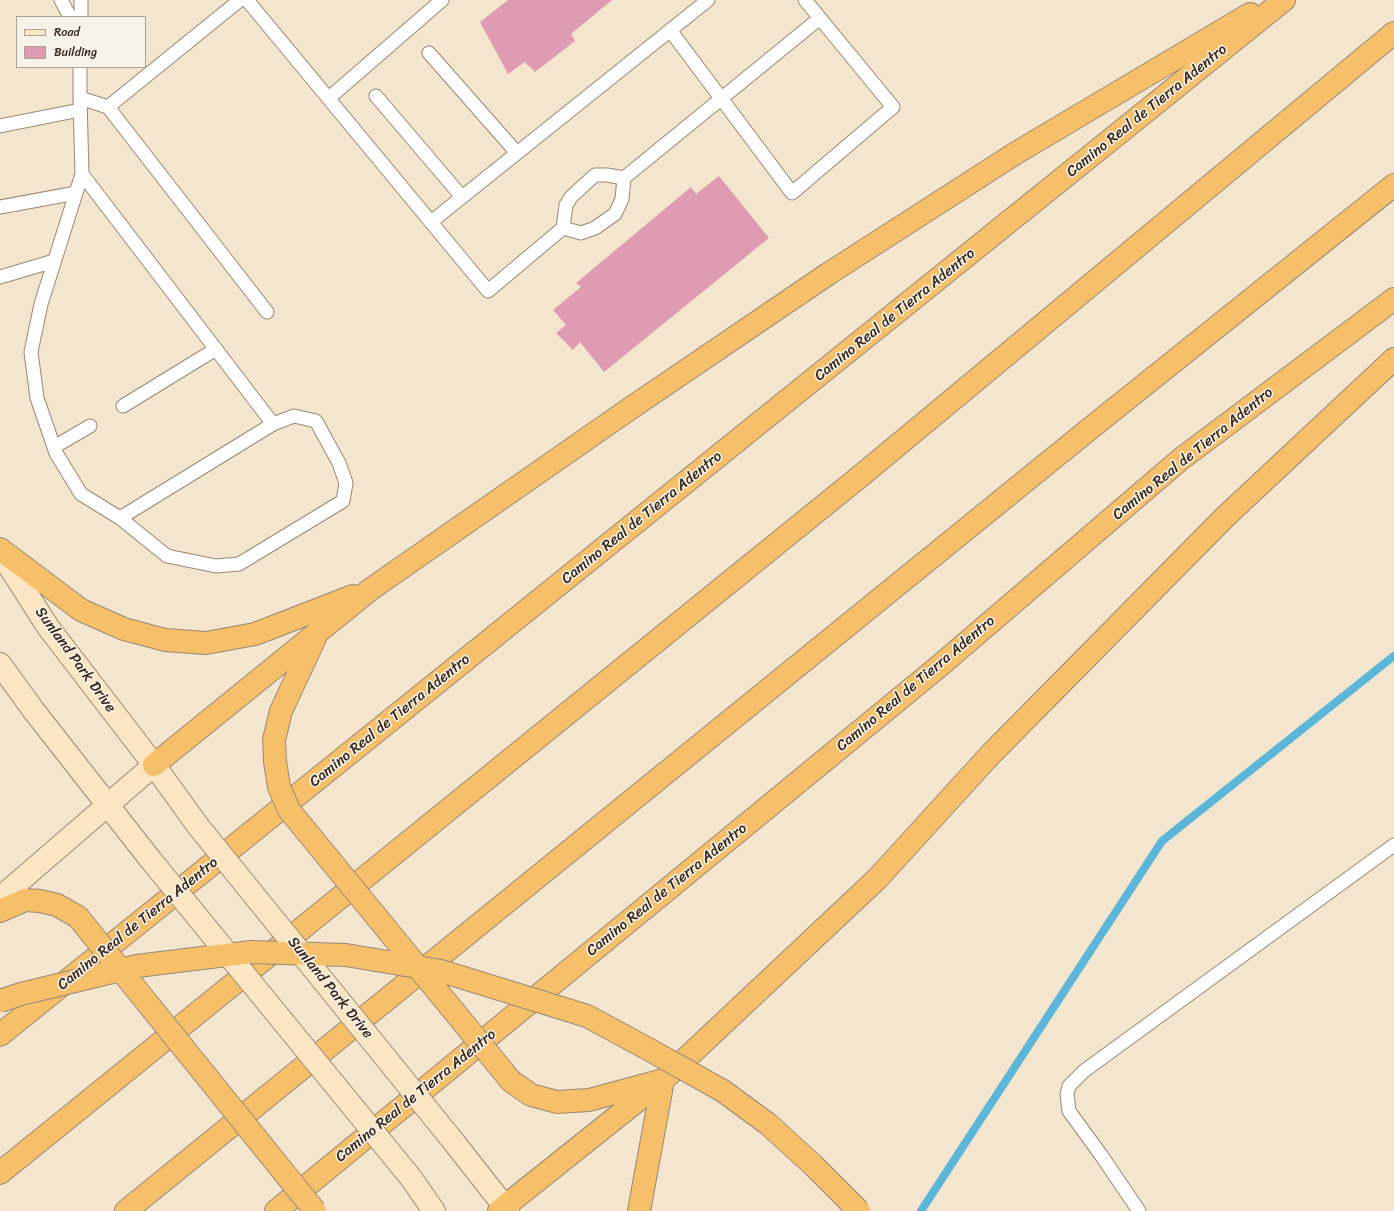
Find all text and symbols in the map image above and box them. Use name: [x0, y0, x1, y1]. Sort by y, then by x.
legend: [16, 16, 146, 68]
text: Road: [54, 21, 80, 43]
text: Building: [54, 41, 97, 63]
street label: Camino Real de Tierra Adentro: [1063, 41, 1231, 181]
street label: Camino Real de Tierra Adentro: [811, 245, 979, 385]
street label: Camino Real de Tierra Adentro: [1109, 384, 1277, 524]
street label: Camino Real de Tierra Adentro: [558, 448, 726, 588]
street label: Sunland Park Drive: [31, 604, 119, 716]
street label: Camino Real de Tierra Adentro: [833, 612, 999, 756]
street label: Camino Real de Tierra Adentro: [306, 651, 474, 791]
street label: Camino Real de Tierra Adentro: [583, 820, 751, 960]
street label: Camino Real de Tierra Adentro: [54, 854, 222, 994]
street label: Sunland Park Drive: [283, 933, 377, 1043]
street label: Camino Real de Tierra Adentro: [332, 1026, 500, 1166]

